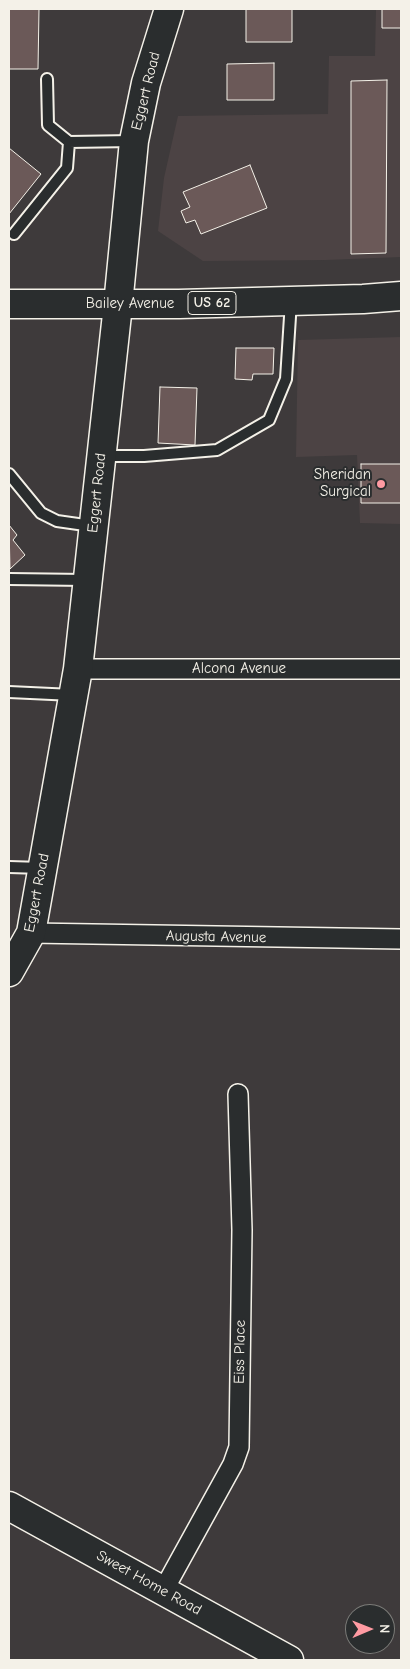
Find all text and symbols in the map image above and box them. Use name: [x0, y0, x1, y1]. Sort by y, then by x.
street label: Eggert Road: [128, 50, 164, 132]
road number: US 62: [188, 292, 236, 314]
street label: Bailey Avenue: [86, 295, 174, 313]
street label: Eggert Road: [84, 452, 110, 534]
place label: Sheridan Surgical: [314, 466, 371, 501]
marker: Sheridan Surgical: [375, 478, 387, 490]
street label: Alcona Avenue: [192, 660, 286, 678]
street label: Eggert Road: [21, 852, 53, 934]
street label: Augusta Avenue: [166, 927, 266, 947]
street label: Eiss Place: [230, 1320, 250, 1384]
street label: Sweet Home Road: [93, 1547, 205, 1619]
north arrow: [345, 1604, 395, 1654]
text: N: [376, 1624, 393, 1633]

